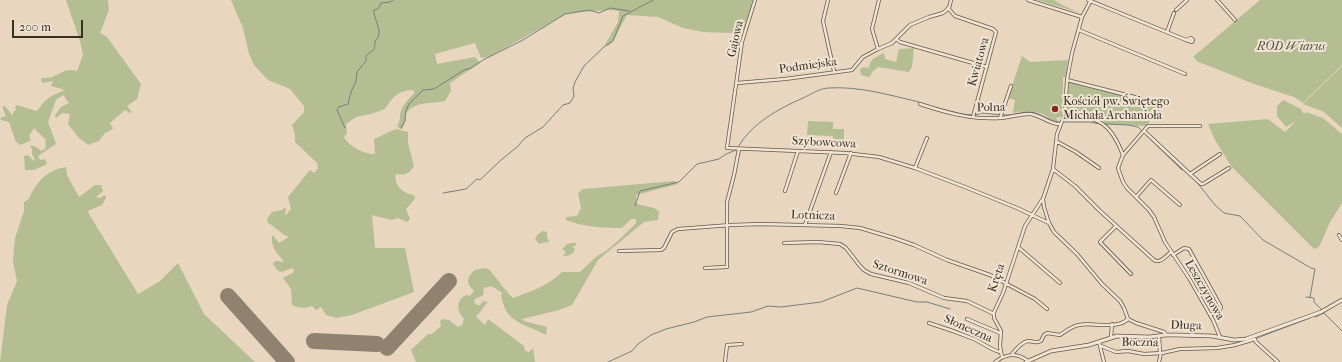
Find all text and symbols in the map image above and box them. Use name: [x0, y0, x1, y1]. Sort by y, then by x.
scale bar: [14, 12, 85, 38]
street label: Gajowa: [725, 19, 747, 59]
text: 200 m: [19, 20, 51, 34]
street label: Kwiatowa: [965, 36, 993, 88]
park label: ROD Wiarus: [1257, 40, 1325, 54]
street label: Podmiejska: [778, 55, 838, 77]
place label: Kościół pw. Świętego Michała Archanioła: [1063, 95, 1169, 123]
street label: Polna: [976, 101, 1006, 115]
marker: Kościół pw. Świętego Michała Archanioła: [1050, 104, 1060, 114]
street label: Szybowcowa: [792, 134, 856, 152]
street label: Lotnicza: [791, 208, 835, 224]
street label: Sztormowa: [871, 257, 929, 289]
street label: Leszczynowa: [1181, 257, 1227, 323]
street label: Kręta: [985, 262, 1009, 294]
street label: Słoneczna: [942, 312, 994, 346]
street label: Długa: [1170, 318, 1202, 334]
street label: Boczna: [1121, 335, 1159, 351]

